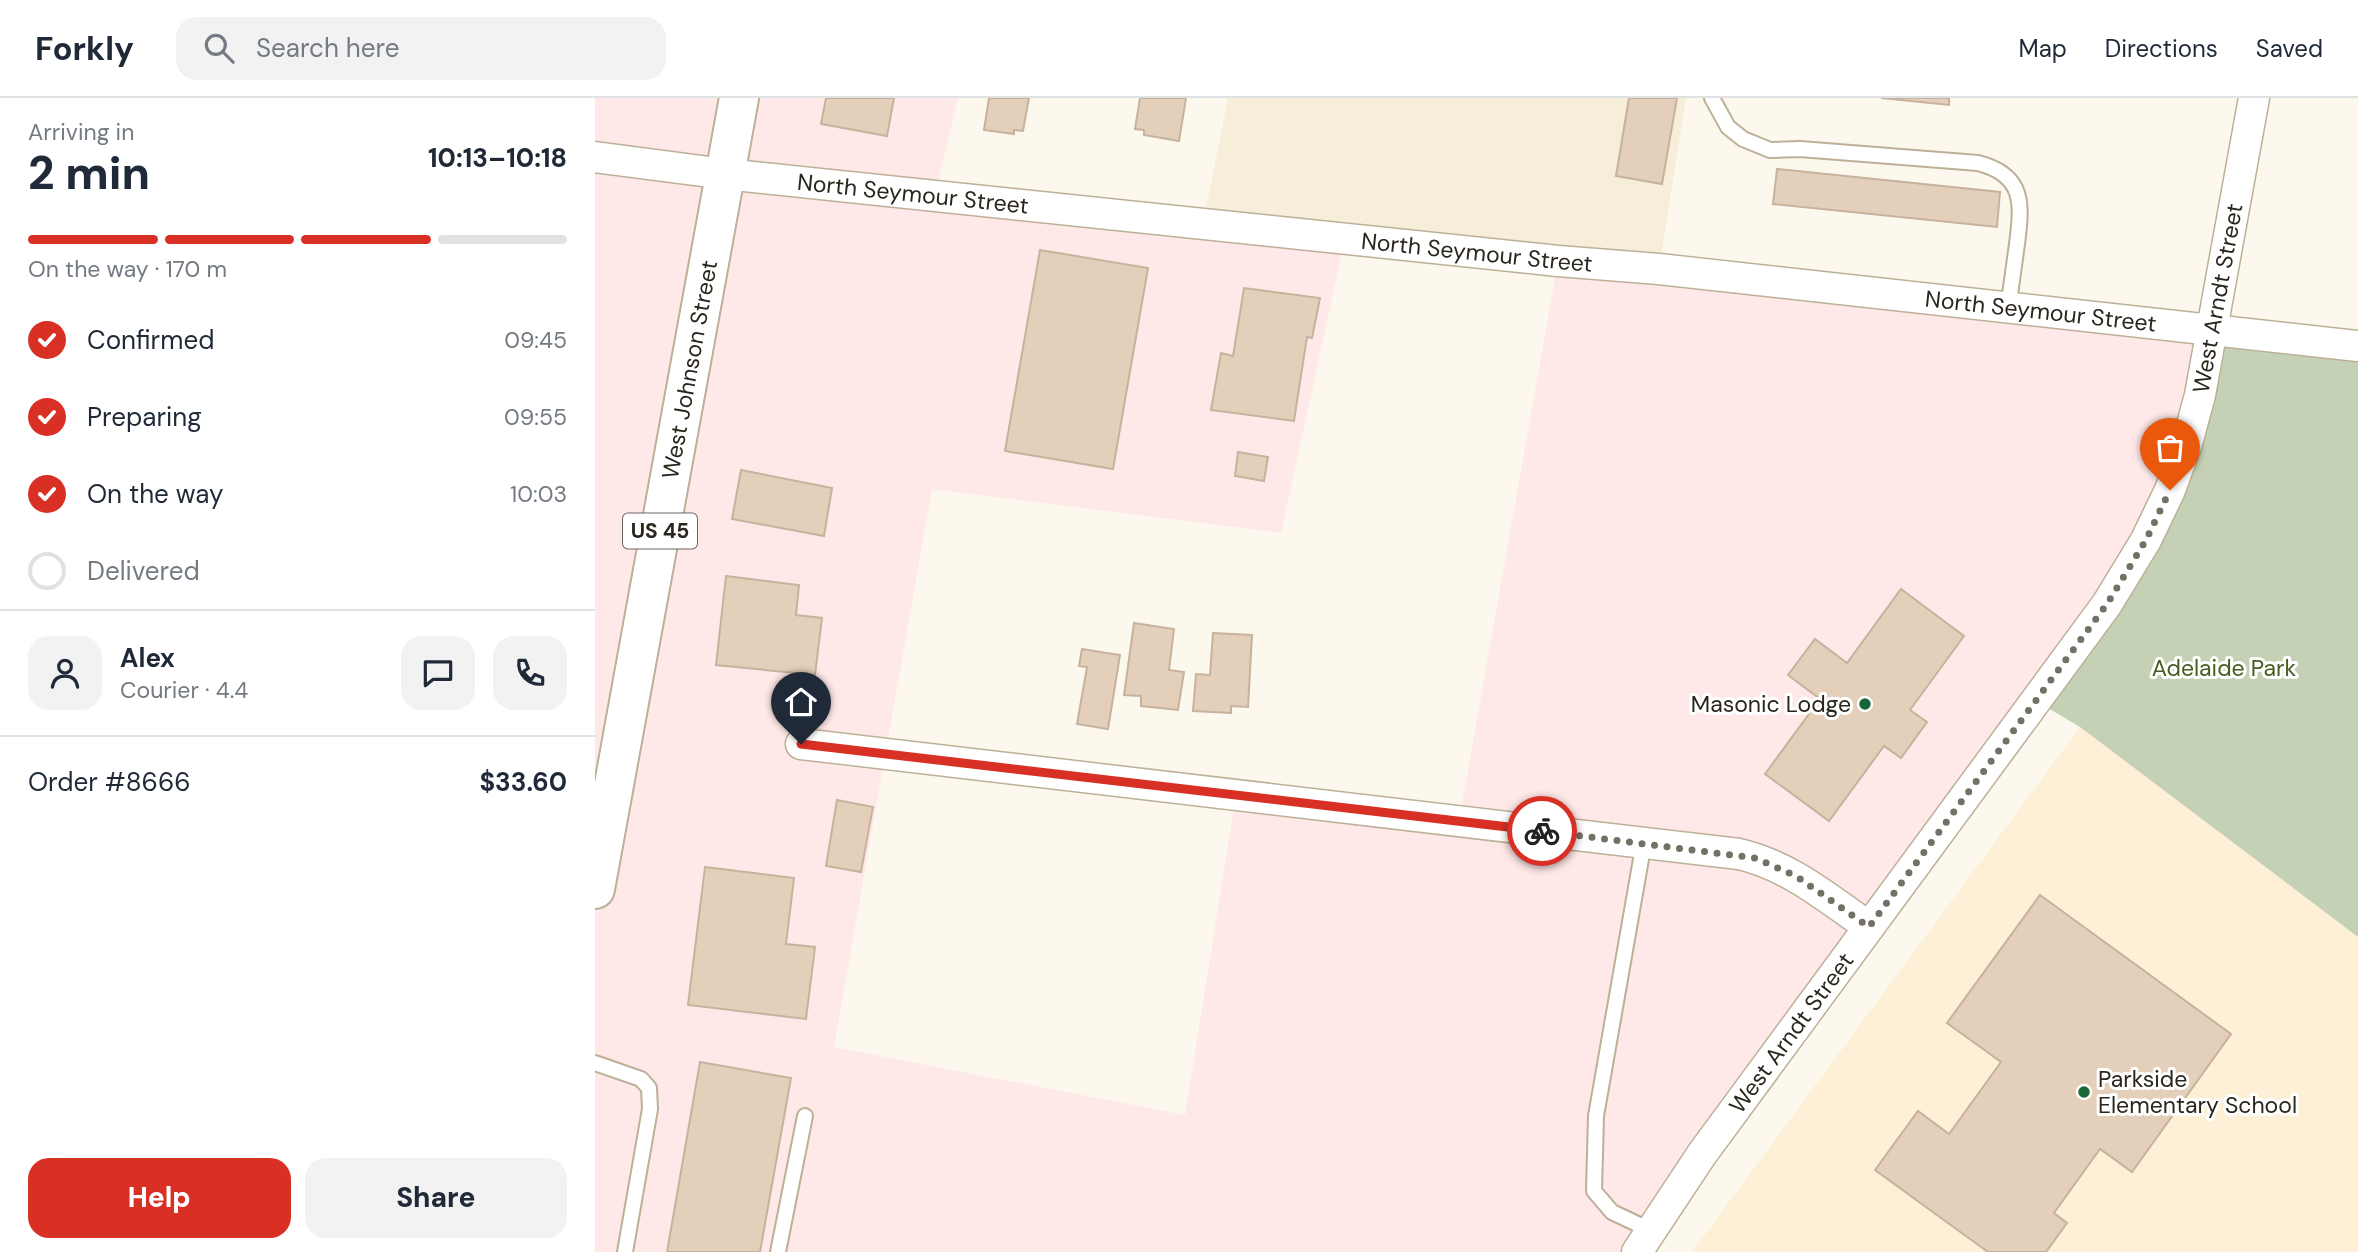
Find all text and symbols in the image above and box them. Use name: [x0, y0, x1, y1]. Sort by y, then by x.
search box: [176, 17, 666, 80]
text: Forkly: [35, 27, 134, 70]
icon: search: [200, 29, 238, 67]
text: Search here: [256, 31, 399, 65]
text: Map: [2019, 33, 2067, 64]
text: Directions: [2105, 33, 2218, 64]
text: Saved: [2256, 33, 2323, 64]
text: Arriving in: [28, 117, 134, 147]
text: 10:13–10:18: [428, 141, 567, 175]
text: 2 min: [28, 143, 150, 203]
street label: North Seymour Street: [796, 167, 1030, 221]
street label: West Arndt Street: [2186, 201, 2250, 396]
street label: North Seymour Street: [1360, 226, 1594, 279]
text: On the way · 170 m: [28, 254, 227, 284]
street label: West Johnson Street: [655, 258, 724, 481]
street label: North Seymour Street: [1924, 283, 2158, 339]
icon: check: [28, 321, 66, 359]
text: Confirmed: [87, 323, 214, 357]
text: 09:45: [504, 325, 567, 355]
icon: check: [28, 398, 66, 436]
text: Preparing: [87, 400, 202, 434]
text: 09:55: [504, 402, 567, 432]
pin: [2140, 418, 2200, 490]
icon: bag: [2151, 429, 2189, 467]
icon: check: [28, 475, 66, 513]
text: On the way: [87, 477, 223, 511]
text: 10:03: [510, 479, 567, 509]
road number: US 45: [623, 514, 697, 548]
text: Delivered: [87, 554, 200, 588]
button: person: [28, 636, 102, 710]
button: chat: [401, 636, 475, 710]
button: phone: [493, 636, 567, 710]
text: Alex: [120, 641, 175, 675]
park label: Adelaide Park: [2152, 653, 2297, 683]
pin: [771, 672, 831, 744]
text: Courier · 4.4: [120, 675, 248, 705]
icon: home: [782, 683, 820, 721]
place label: Masonic Lodge: [1691, 689, 1851, 719]
marker: Masonic Lodge: [1857, 696, 1873, 712]
text: Order #8666: [28, 765, 191, 799]
text: $33.60: [479, 765, 567, 799]
courier: [1507, 796, 1577, 866]
icon: bike: [1523, 812, 1561, 850]
street label: West Arndt Street: [1722, 947, 1860, 1119]
place label: Parkside Elementary School: [2098, 1064, 2297, 1120]
marker: Parkside Elementary School: [2076, 1084, 2092, 1100]
button: Help: [28, 1158, 291, 1238]
button: Share: [305, 1158, 567, 1238]

